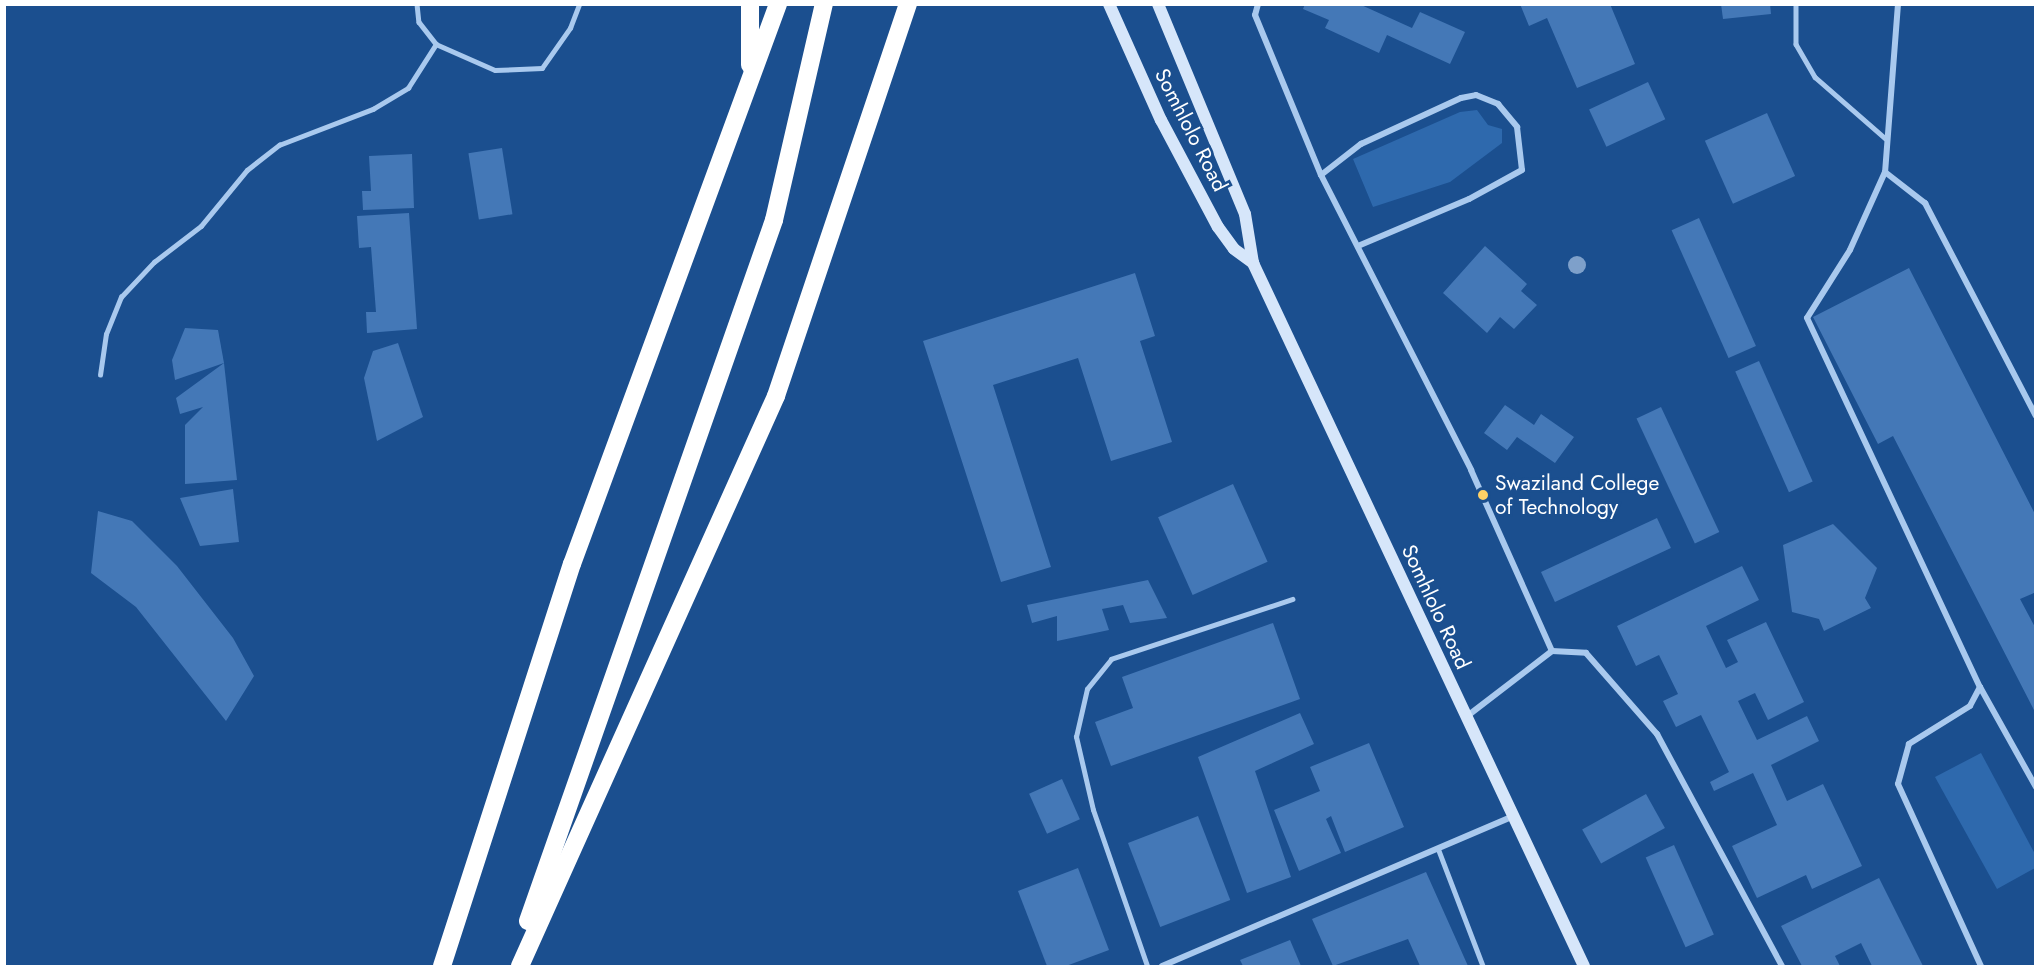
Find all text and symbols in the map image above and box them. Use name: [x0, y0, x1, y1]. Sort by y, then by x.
street label: Somhlolo Road: [1149, 64, 1233, 196]
place label: Swaziland College of Technology: [1495, 470, 1659, 520]
marker: Swaziland College of Technology: [1476, 488, 1490, 502]
street label: Somhlolo Road: [1396, 541, 1476, 673]

